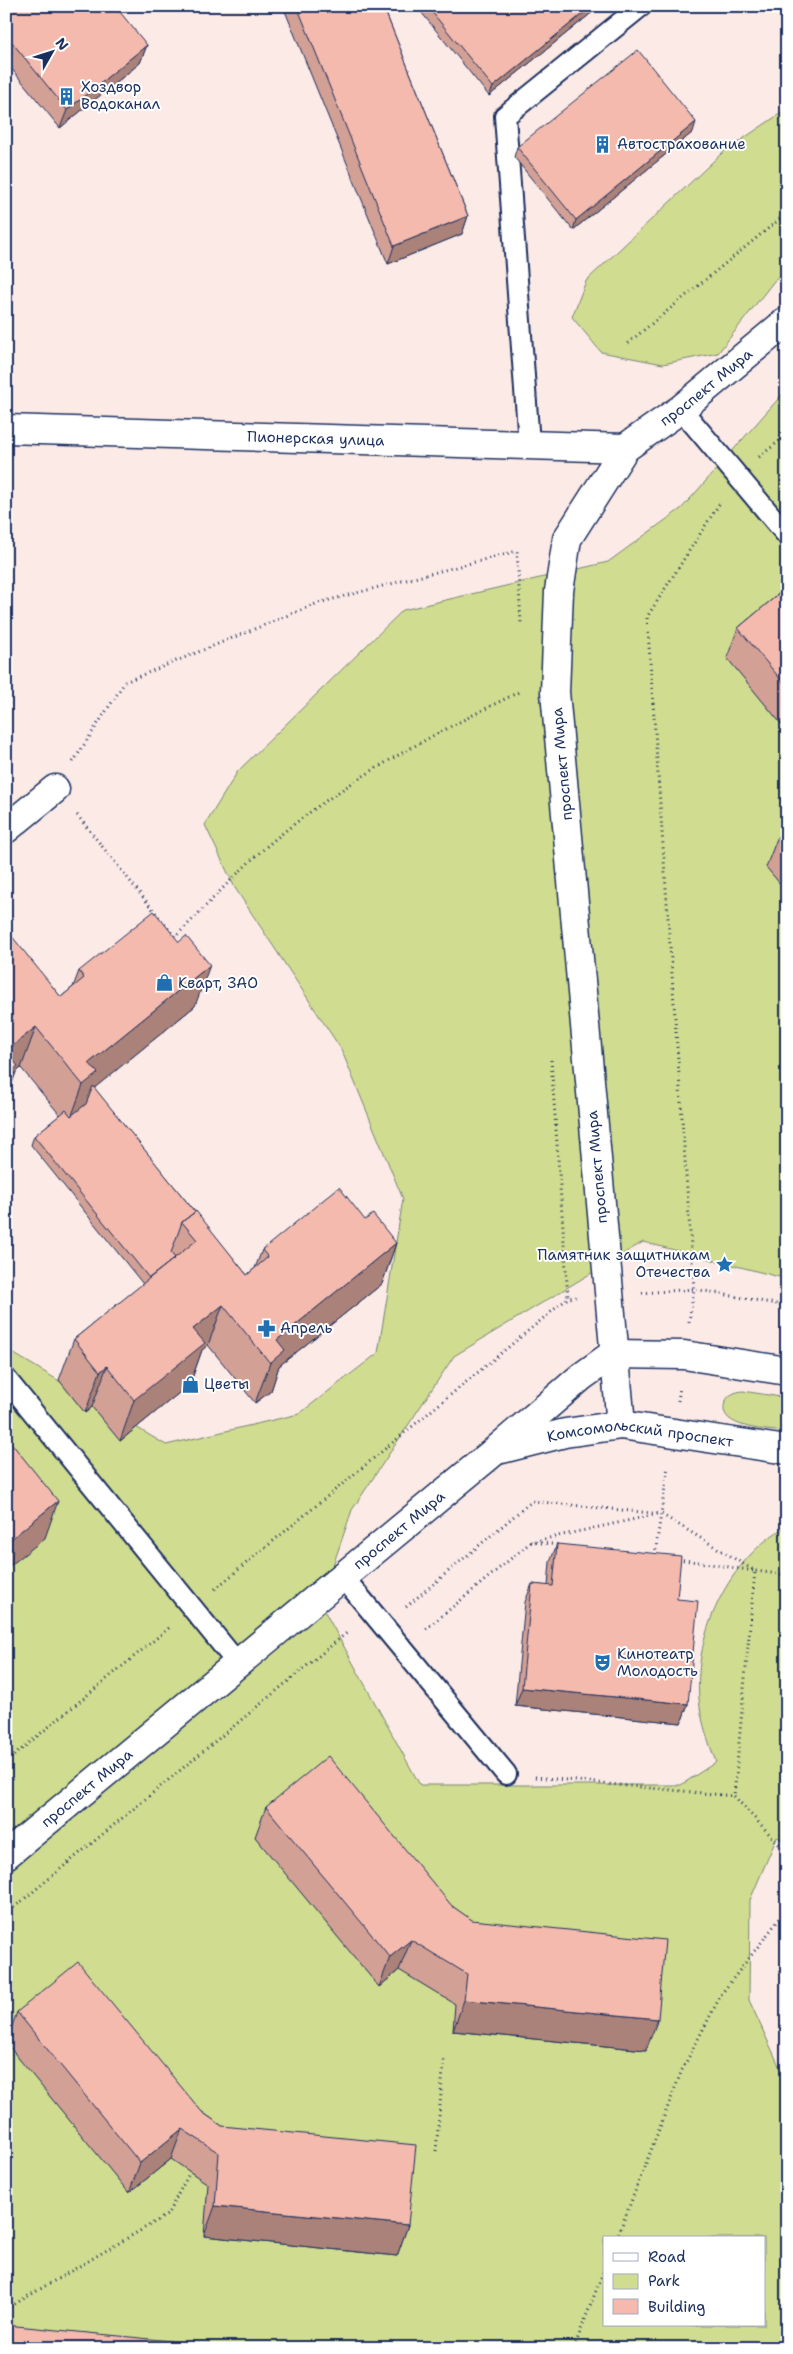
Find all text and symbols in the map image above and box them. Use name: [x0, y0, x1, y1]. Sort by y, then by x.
north arrow: [28, 28, 78, 78]
text: N: [52, 34, 73, 54]
place label: Хоздвор Водоканал: [81, 77, 161, 114]
building icon: Хоздвор Водоканал: [57, 86, 77, 106]
building icon: Автострахование: [593, 134, 613, 154]
place label: Автострахование: [617, 134, 746, 154]
street label: проспект Мира: [656, 343, 757, 431]
street label: Пионерская улица: [247, 426, 385, 451]
street label: проспект Мира: [547, 706, 577, 821]
shop icon: Кварт, ЗАО: [154, 973, 174, 993]
place label: Кварт, ЗАО: [178, 973, 258, 993]
street label: проспект Мира: [582, 1109, 612, 1224]
place label: Памятник защитникам Отечества: [538, 1245, 711, 1282]
place icon: Памятник защитникам Отечества: [714, 1254, 734, 1274]
pharmacy icon: Апрель: [256, 1318, 276, 1338]
place label: Апрель: [280, 1318, 333, 1338]
shop icon: Цветы: [180, 1374, 200, 1394]
place label: Цветы: [204, 1374, 249, 1394]
street label: Комсомольский проспект: [545, 1415, 735, 1452]
street label: проспект Мира: [349, 1486, 450, 1574]
place label: Кинотеатр Молодость: [617, 1644, 698, 1681]
theatre icon: Кинотеатр Молодость: [593, 1653, 613, 1673]
street label: проспект Мира: [37, 1744, 137, 1832]
legend: [603, 2236, 766, 2326]
text: Road: [648, 2247, 686, 2267]
text: Park: [648, 2271, 680, 2291]
text: Building: [648, 2297, 705, 2317]

